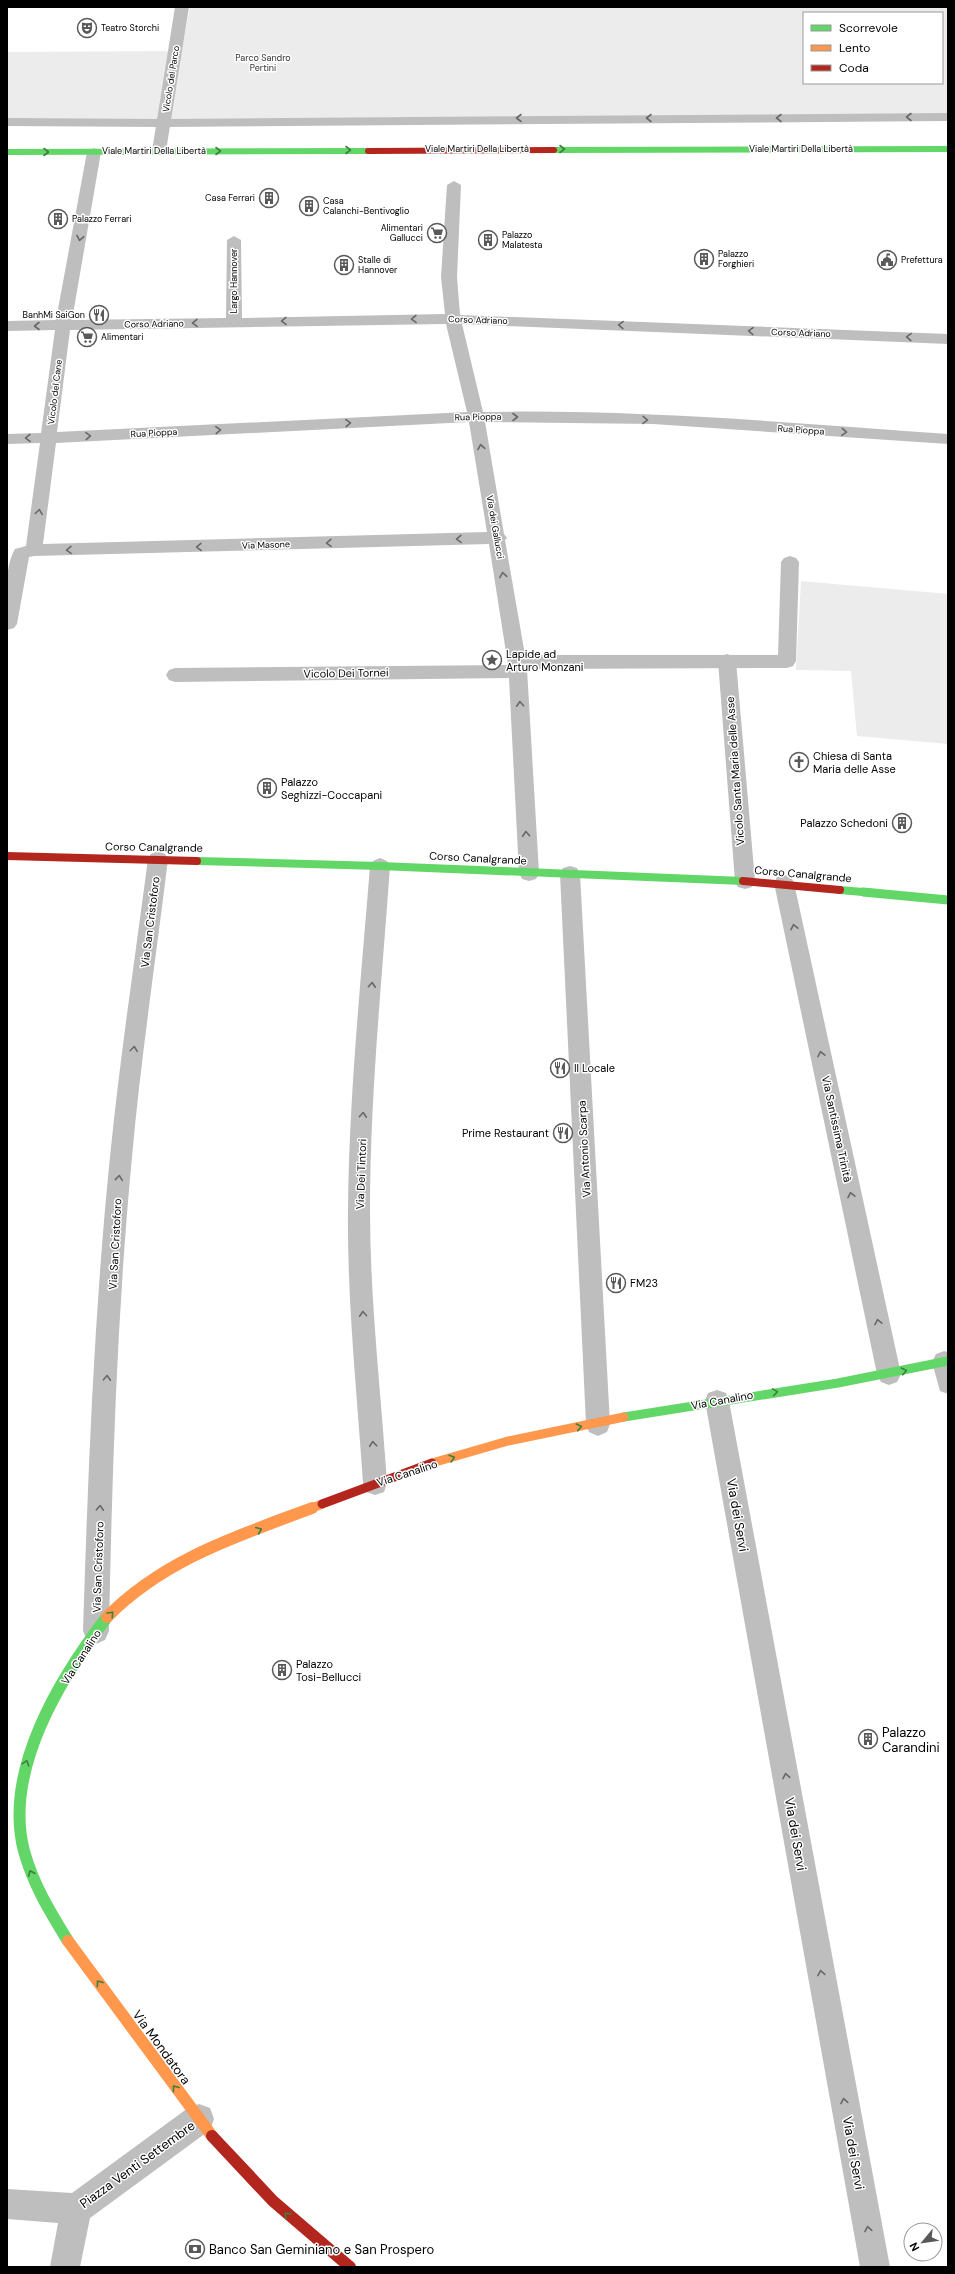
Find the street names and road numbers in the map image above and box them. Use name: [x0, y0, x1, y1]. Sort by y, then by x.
street label: Vicolo del Parco: [160, 45, 182, 113]
street label: Viale Martiri Della Libertà: [425, 143, 529, 155]
street label: Viale Martiri Della Libertà: [749, 143, 853, 155]
street label: Viale Martiri Della Libertà: [102, 145, 206, 157]
street label: Largo Hannover: [228, 248, 240, 313]
street label: Corso Adriano: [448, 313, 508, 327]
street label: Corso Adriano: [124, 317, 184, 331]
street label: Corso Adriano: [771, 326, 831, 340]
street label: Vicolo del Cane: [45, 359, 65, 425]
street label: Rua Pioppa: [455, 411, 502, 423]
street label: Rua Pioppa: [777, 422, 825, 438]
street label: Rua Pioppa: [130, 426, 178, 440]
street label: Via dei Gallucci: [484, 494, 506, 560]
street label: Via Masone: [242, 538, 290, 552]
street label: Vicolo Dei Tornei: [303, 665, 389, 681]
street label: Vicolo Santa Maria delle Asse: [723, 696, 747, 846]
street label: Corso Canalgrande: [105, 839, 203, 855]
street label: Corso Canalgrande: [429, 848, 527, 868]
street label: Corso Canalgrande: [754, 863, 852, 885]
street label: Via San Cristoforo: [137, 876, 163, 968]
street label: Via Santissima Trinità: [819, 1075, 855, 1184]
street label: Via Antonio Scarpa: [574, 1100, 594, 1198]
street label: Via Dei Tintori: [353, 1138, 369, 1210]
street label: Via San Cristoforo: [106, 1198, 124, 1290]
street label: Via Canalino: [690, 1388, 754, 1412]
street label: Via Canalino: [375, 1457, 439, 1489]
street label: Via dei Servi: [723, 1477, 752, 1553]
street label: Via San Cristoforo: [89, 1521, 107, 1613]
street label: Via Canalino: [58, 1627, 104, 1687]
street label: Via dei Servi: [781, 1796, 810, 1872]
street label: Via Mondatora: [129, 2007, 194, 2088]
street label: Via dei Servi: [839, 2115, 868, 2191]
street label: Piazza Venti Settembre: [76, 2117, 198, 2212]

